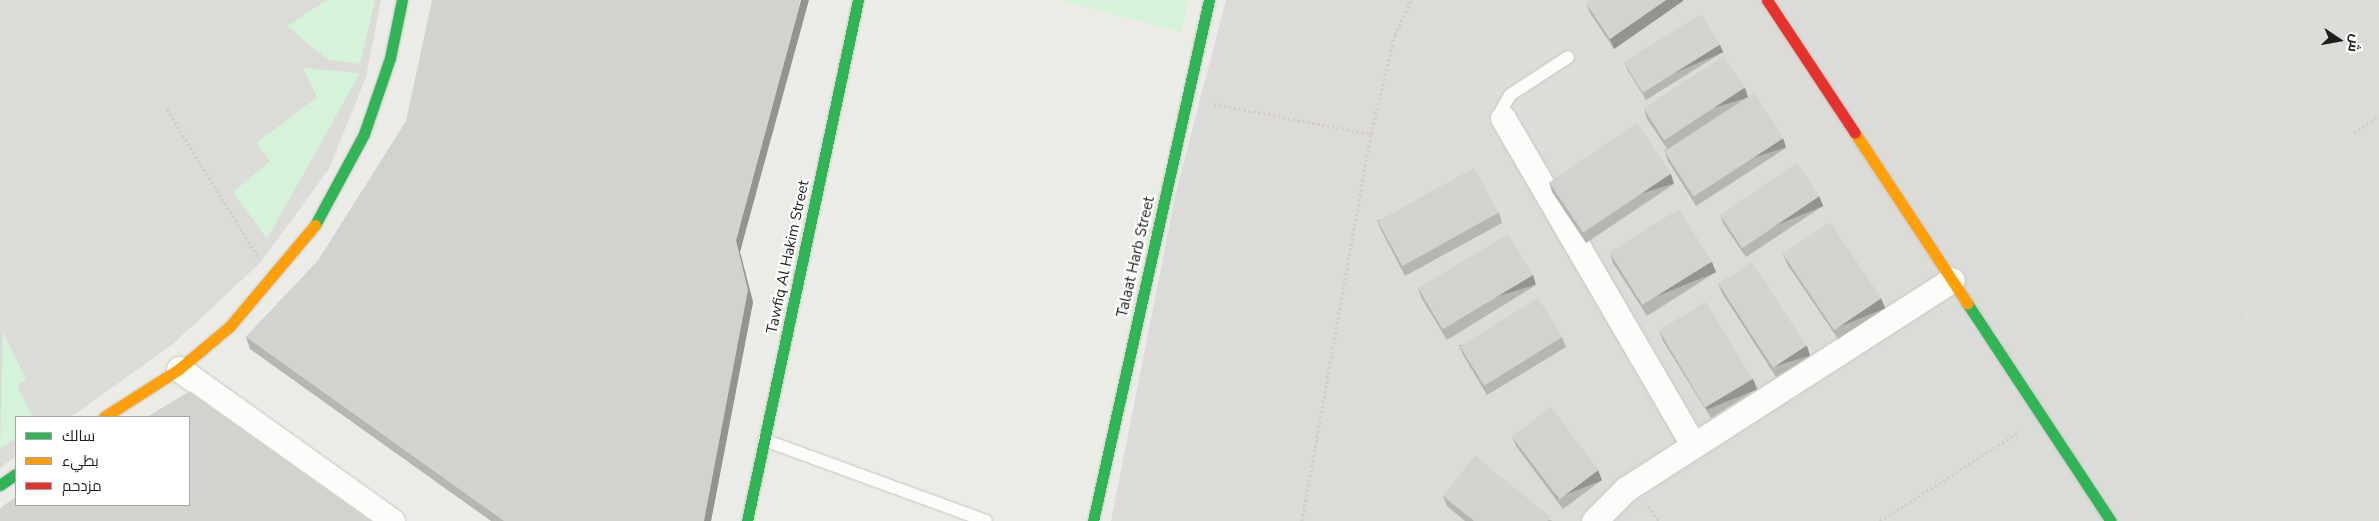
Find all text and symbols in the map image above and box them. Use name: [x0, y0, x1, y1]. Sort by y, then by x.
north arrow: [2314, 15, 2364, 65]
text: ش: [2343, 32, 2365, 54]
street label: Tawfiq Al Hakim Street: [763, 179, 813, 335]
street label: Talaat Harb Street: [1113, 195, 1159, 319]
legend: [15, 416, 190, 506]
text: سالك: [62, 426, 95, 446]
text: بطيء: [62, 451, 99, 471]
text: مزدحم: [62, 476, 102, 496]

